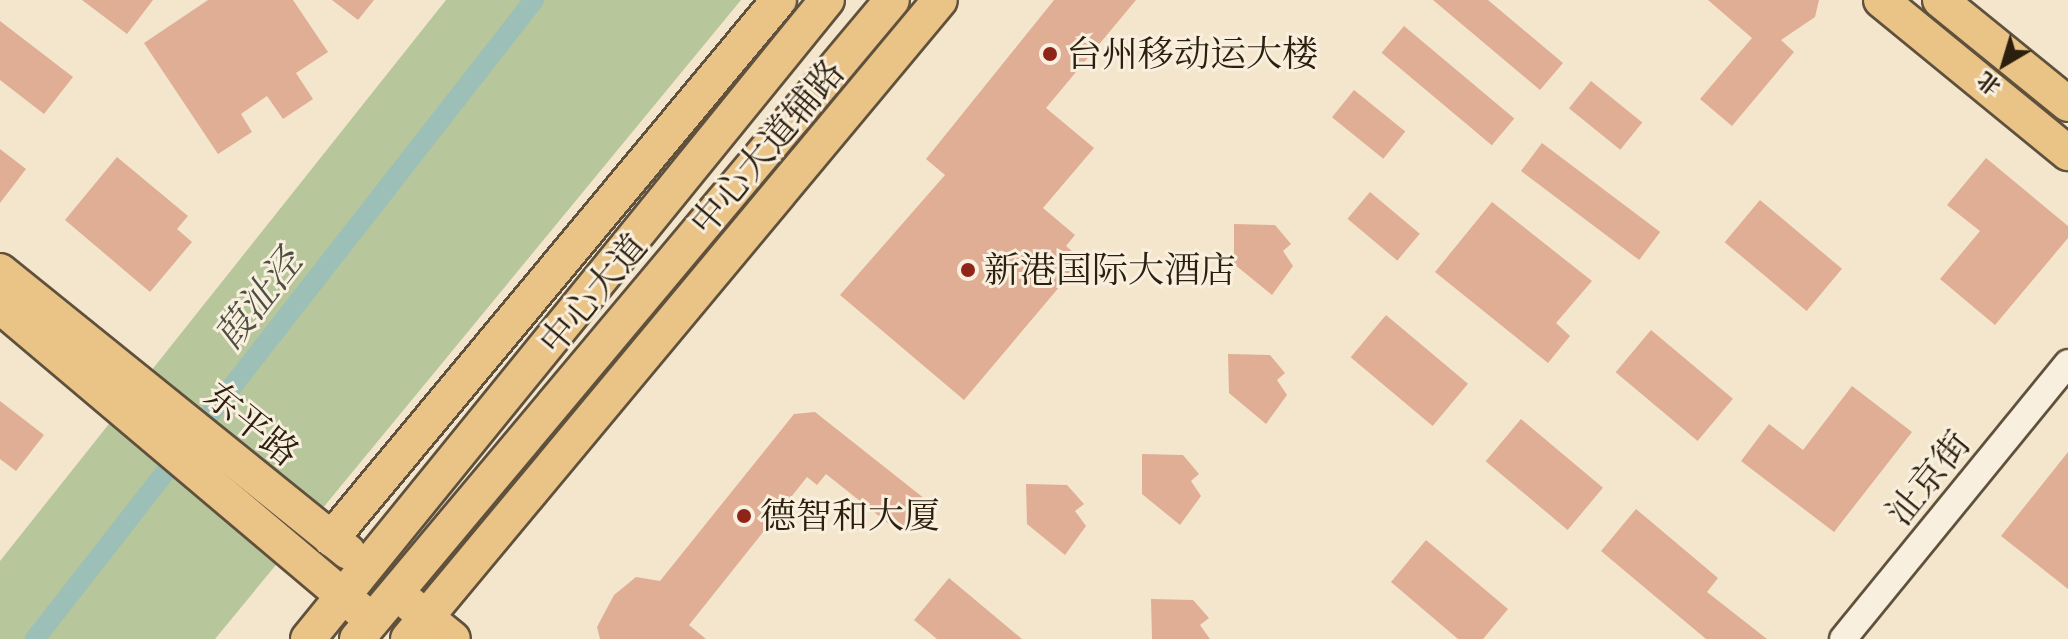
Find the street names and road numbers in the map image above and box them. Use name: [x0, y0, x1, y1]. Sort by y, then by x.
street label: 中心大道辅路: [681, 50, 853, 244]
street label: 中心大道: [530, 225, 656, 363]
street label: 东平路: [196, 373, 308, 475]
street label: 沚京街: [1877, 422, 1979, 534]

